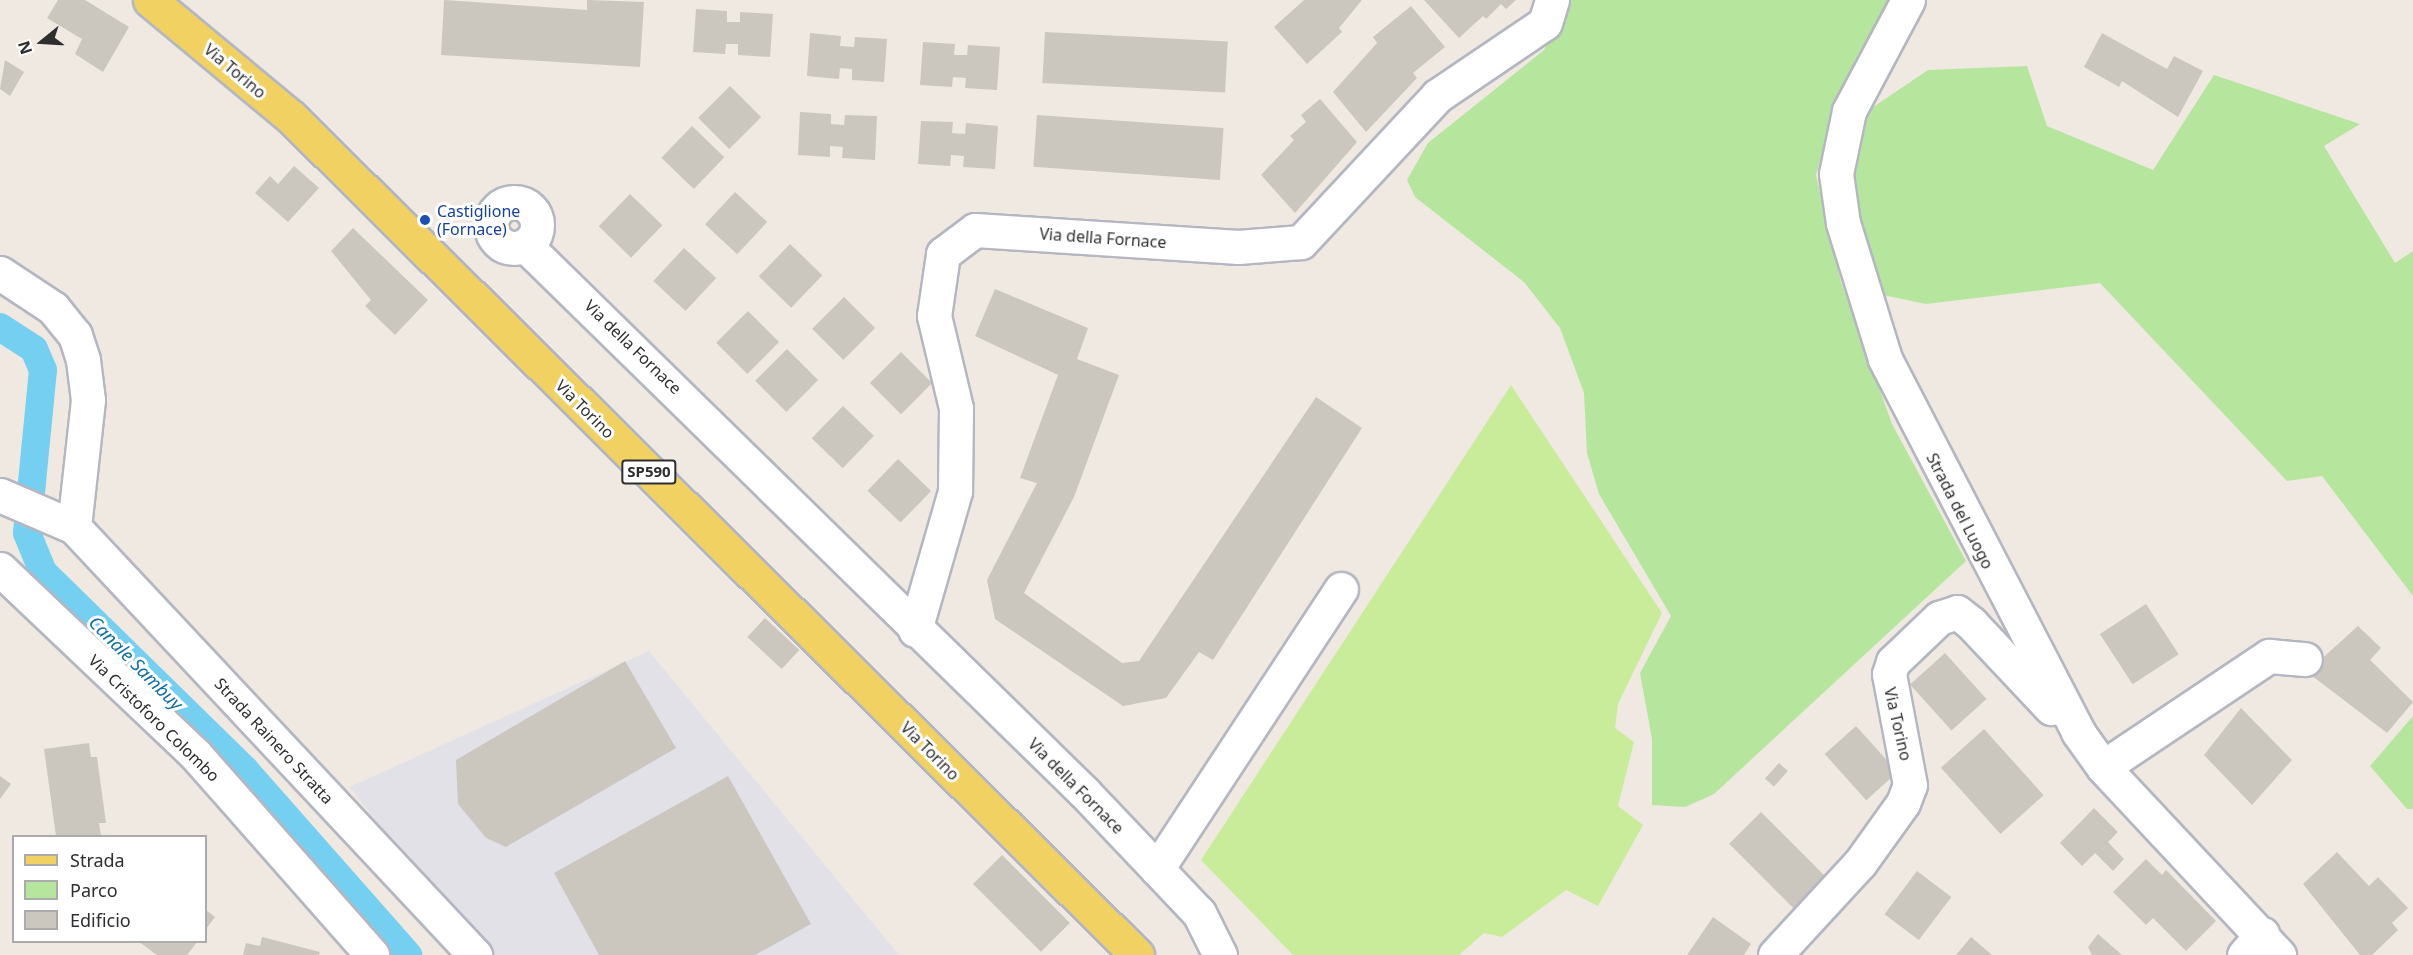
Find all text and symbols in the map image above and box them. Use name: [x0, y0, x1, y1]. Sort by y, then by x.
north arrow: [12, 12, 72, 72]
text: N: [12, 38, 37, 57]
street label: Via Torino: [200, 40, 270, 102]
place label: Castiglione (Fornace): [437, 201, 520, 239]
marker: Castiglione (Fornace): [418, 213, 432, 227]
street label: Via della Fornace: [1039, 224, 1167, 252]
street label: Via della Fornace: [581, 296, 685, 398]
street label: Via Torino: [552, 376, 618, 442]
street label: Strada del Luogo: [1923, 450, 1997, 572]
road number: SP590: [620, 460, 678, 484]
water label: Canale Sambuy: [85, 612, 187, 714]
street label: Via Cristoforo Colombo: [85, 651, 223, 785]
street label: Strada Rainero Stratta: [211, 674, 337, 808]
street label: Via Torino: [1880, 685, 1916, 763]
street label: Via Torino: [897, 718, 963, 784]
street label: Via della Fornace: [1024, 734, 1128, 838]
legend: [12, 835, 207, 943]
text: Strada: [70, 848, 125, 872]
text: Parco: [70, 878, 118, 902]
text: Edificio: [70, 908, 131, 932]

